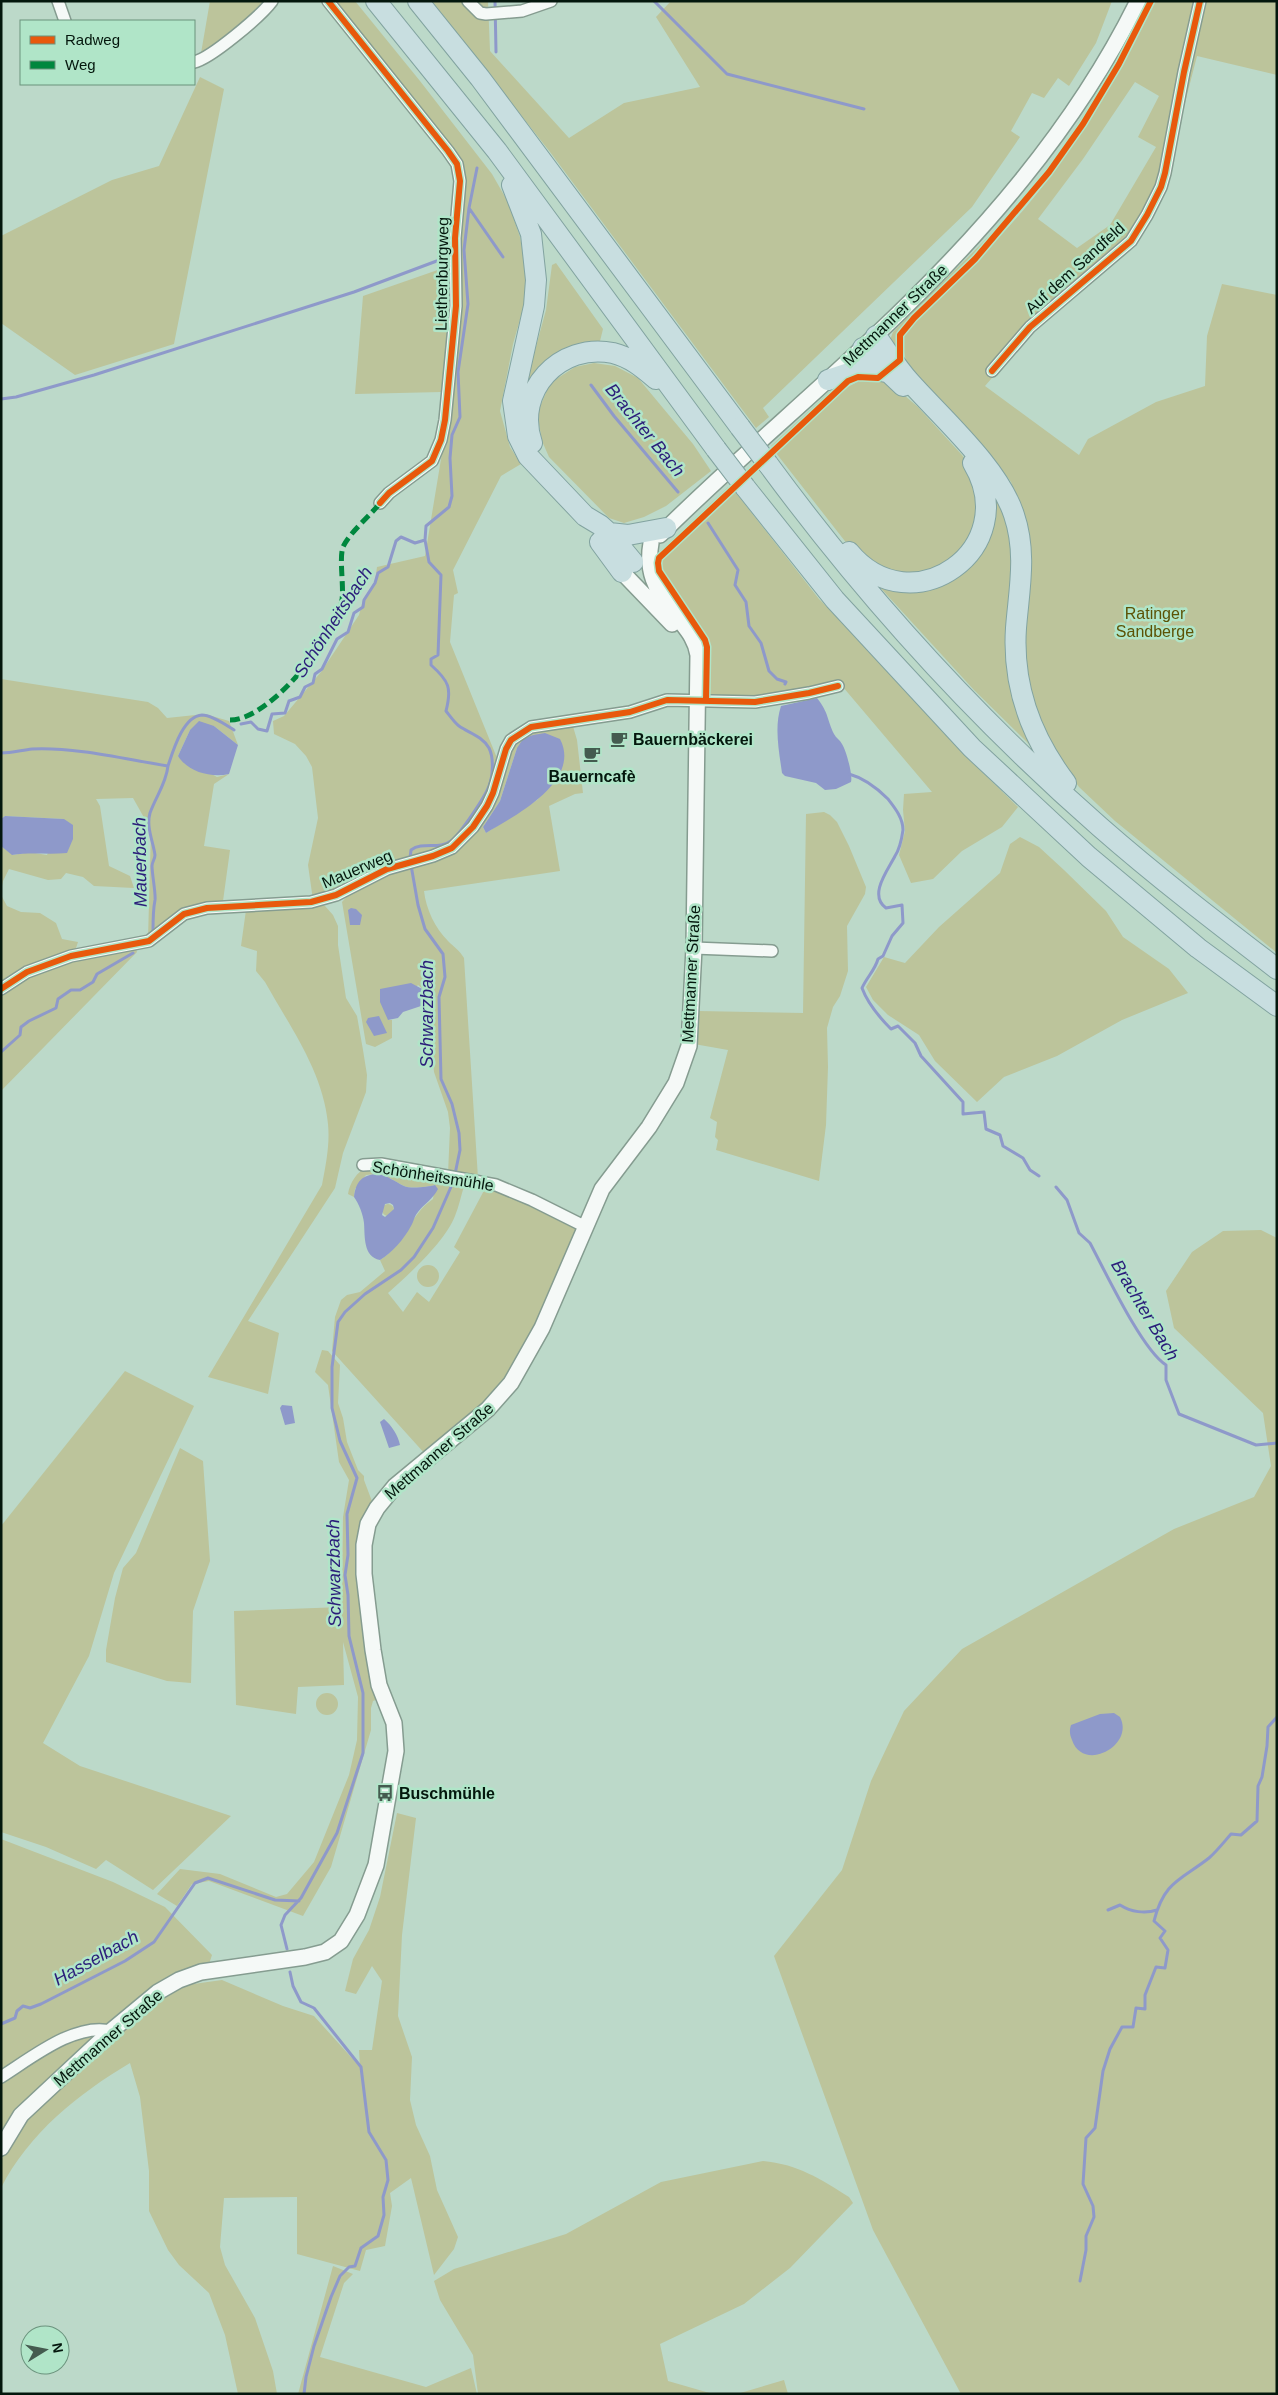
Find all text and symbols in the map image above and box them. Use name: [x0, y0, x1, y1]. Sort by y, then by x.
legend: [20, 20, 195, 85]
text: Radweg: [65, 31, 120, 48]
text: Weg: [65, 56, 96, 73]
street label: Liethenburgweg: [433, 217, 451, 331]
street label: Auf dem Sandfeld: [1022, 219, 1128, 317]
street label: Mettmanner Straße: [840, 261, 951, 369]
water label: Brachter Bach: [601, 379, 689, 481]
water label: Schönheitsbach: [290, 563, 376, 681]
park label: Ratinger Sandberge: [1116, 605, 1194, 640]
cafe icon: Bauernbäckerei: [609, 729, 629, 749]
place label: Bauernbäckerei: [633, 731, 753, 748]
cafe icon: Bauerncafè: [582, 744, 602, 764]
place label: Bauerncafè: [548, 768, 636, 785]
water label: Mauerbach: [129, 817, 151, 907]
street label: Mauerweg: [319, 847, 395, 891]
street label: Mettmanner Straße: [679, 905, 703, 1043]
water label: Schwarzbach: [417, 960, 437, 1068]
street label: Schönheitsmühle: [371, 1158, 495, 1194]
water label: Brachter Bach: [1107, 1256, 1183, 1364]
street label: Mettmanner Straße: [381, 1399, 497, 1503]
water label: Schwarzbach: [323, 1519, 345, 1627]
bus stop icon: Buschmühle: [375, 1783, 395, 1803]
place label: Buschmühle: [399, 1785, 495, 1802]
water label: Hasselbach: [50, 1926, 142, 1990]
street label: Mettmanner Straße: [50, 1986, 166, 2090]
north arrow: [20, 2325, 70, 2375]
text: N: [49, 2341, 67, 2354]

